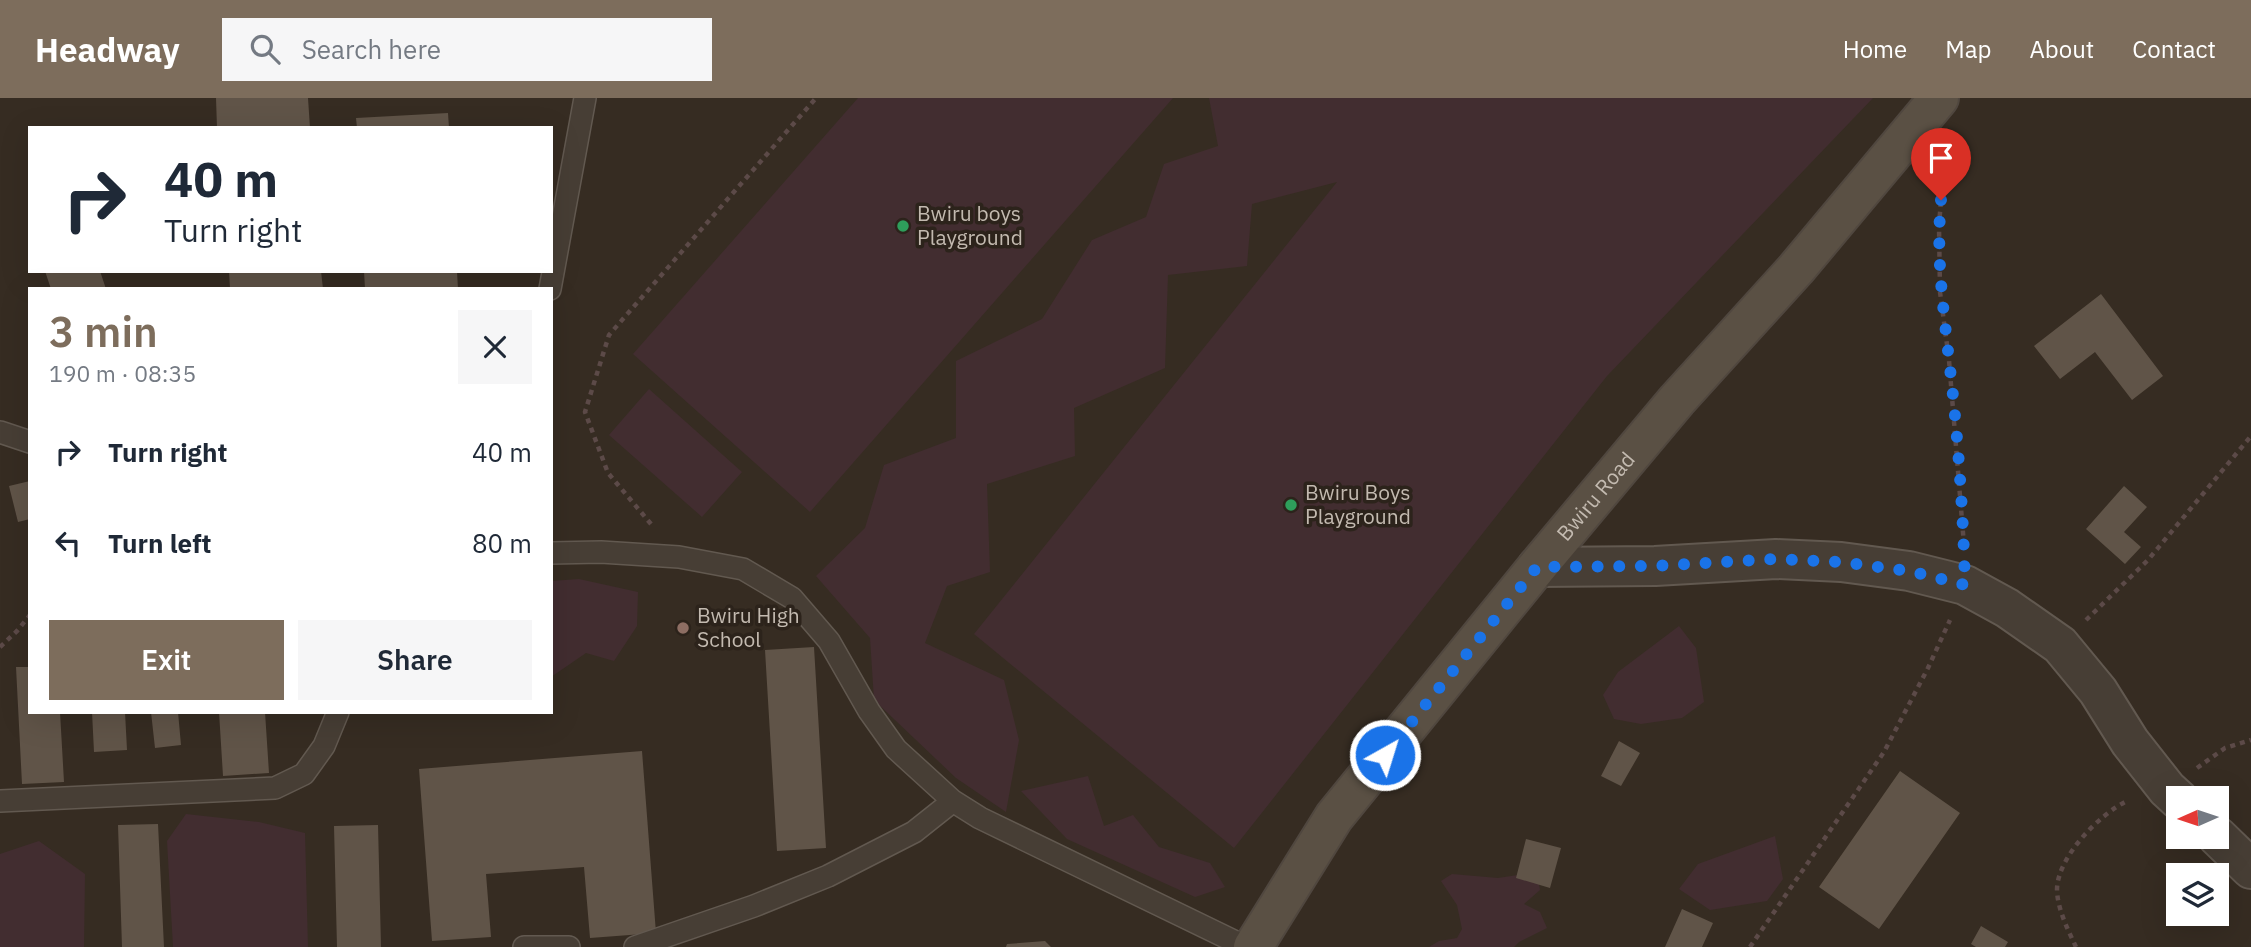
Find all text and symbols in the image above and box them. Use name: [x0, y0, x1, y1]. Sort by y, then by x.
search box: [222, 18, 712, 81]
text: Headway: [35, 28, 180, 71]
icon: search: [246, 30, 284, 68]
text: Search here: [302, 32, 441, 66]
text: Home: [1843, 33, 1907, 65]
text: Map: [1945, 33, 1991, 65]
text: About: [2029, 33, 2094, 65]
text: Contact: [2132, 33, 2216, 65]
pin: [1911, 128, 1971, 200]
icon: arrive: [1922, 139, 1960, 177]
text: 40 m: [164, 147, 278, 210]
icon: right: [49, 154, 140, 245]
place label: Bwiru boys Playground: [917, 199, 1023, 251]
text: Turn right: [164, 209, 302, 251]
marker: Bwiru boys Playground: [895, 218, 911, 234]
text: 3 min: [49, 304, 158, 359]
button: close: [458, 310, 532, 384]
text: 190 m · 08:35: [49, 358, 196, 388]
icon: right: [49, 433, 87, 471]
text: Turn right: [108, 435, 227, 469]
text: 40 m: [472, 435, 532, 469]
street label: Bwiru Road: [1550, 446, 1641, 546]
place label: Bwiru Boys Playground: [1305, 478, 1411, 530]
marker: Bwiru Boys Playground: [1283, 497, 1299, 513]
icon: left: [49, 524, 87, 562]
text: Turn left: [108, 526, 211, 560]
text: 80 m: [472, 526, 532, 560]
place label: Bwiru High School: [697, 601, 800, 653]
button: Exit: [49, 620, 284, 700]
button: Share: [298, 620, 532, 700]
marker: Bwiru High School: [675, 620, 691, 636]
position arrow: [1348, 718, 1422, 792]
north arrow: [2166, 786, 2230, 849]
map controls: [2166, 786, 2229, 926]
button: layers: [2166, 863, 2229, 926]

